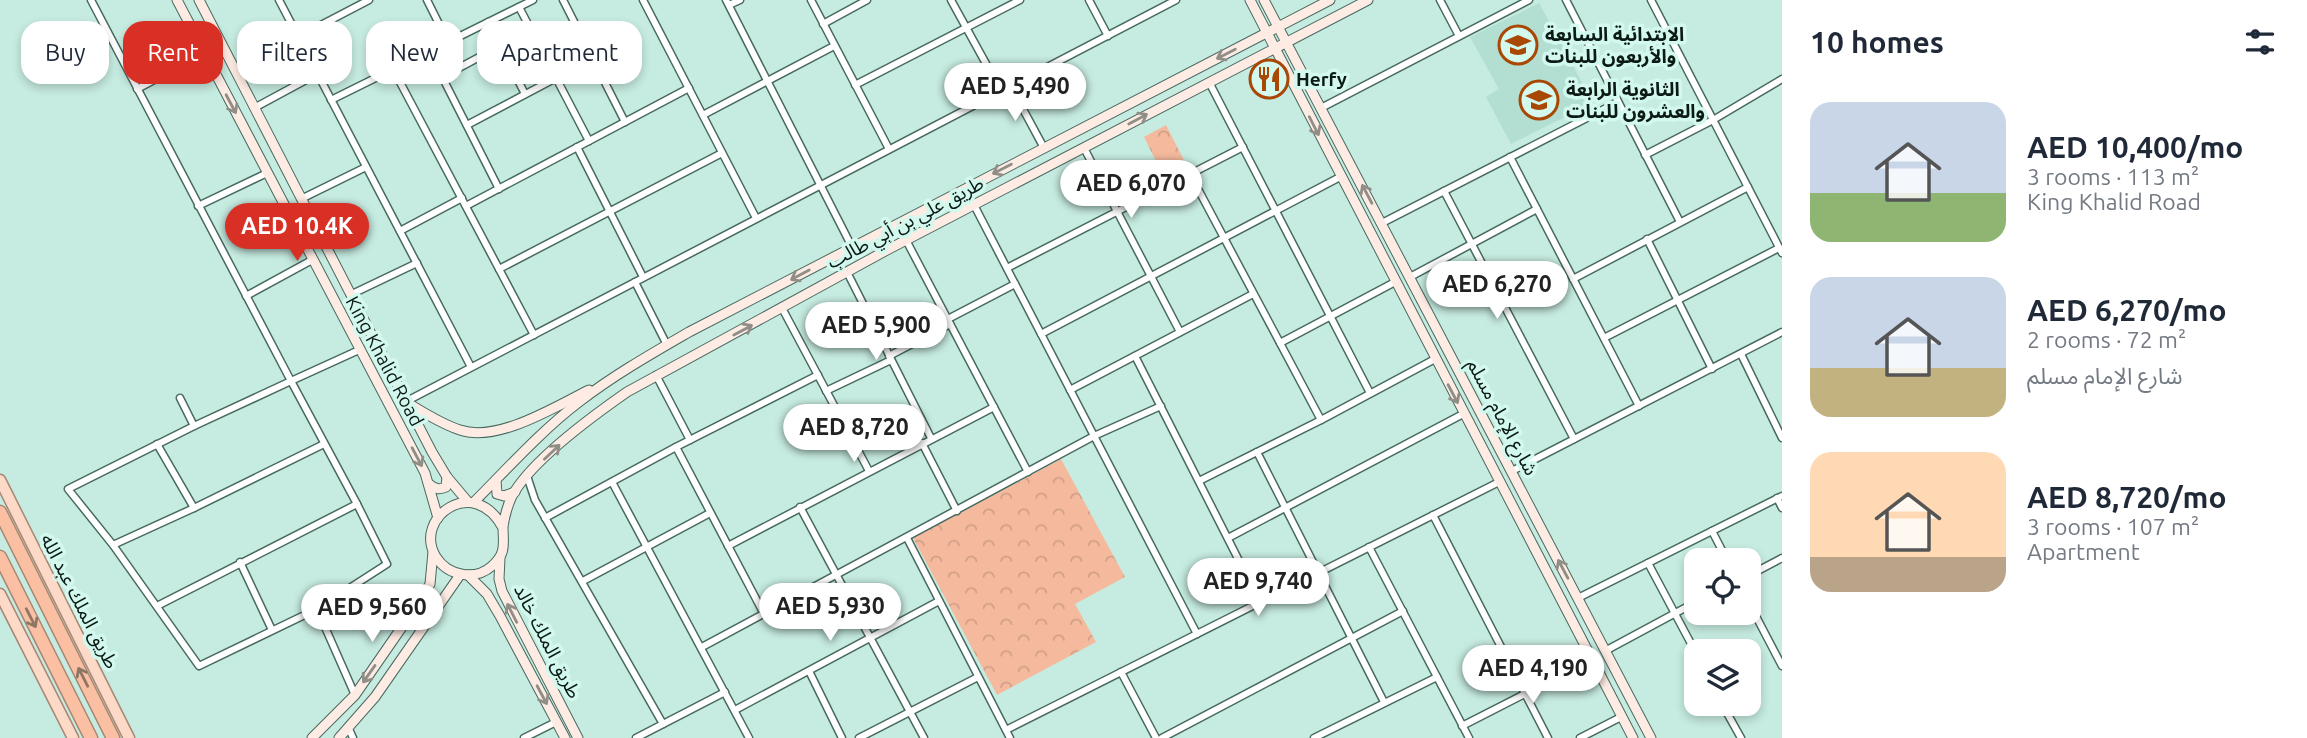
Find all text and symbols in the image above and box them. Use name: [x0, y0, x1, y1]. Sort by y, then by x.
chip: Buy: [21, 21, 109, 84]
chip: Rent: [123, 21, 223, 84]
chip: Filters: [237, 21, 352, 84]
chip: New: [366, 21, 463, 84]
chip: Apartment: [477, 21, 642, 84]
place label: الابتدائية السابعة والأربعون للبنات: [1545, 23, 1684, 68]
icon: filters: [2241, 23, 2279, 61]
school or university icon: الابتدائية السابعة والأربعون للبنات: [1497, 24, 1539, 66]
text: 10 homes: [1810, 25, 1944, 59]
one-way arrow: [1216, 47, 1237, 61]
restaurant icon: Herfy: [1248, 58, 1290, 100]
pin: AED 5,490: [935, 64, 1095, 123]
place label: Herfy: [1296, 68, 1347, 90]
text: AED 5,490: [960, 73, 1070, 98]
place label: الثانوية الرابعة والعشرون للبنات: [1566, 78, 1705, 123]
school or university icon: الثانوية الرابعة والعشرون للبنات: [1518, 79, 1560, 121]
one-way arrow: [225, 93, 238, 114]
one-way arrow: [1127, 112, 1148, 125]
one-way arrow: [1308, 115, 1322, 136]
icon: home: [1866, 130, 1950, 214]
text: AED 10,400/mo: [2027, 130, 2243, 164]
pin: AED 6,070: [1051, 160, 1211, 220]
one-way arrow: [992, 163, 1013, 177]
text: 3 rooms · 113 m²: [2027, 164, 2199, 189]
text: AED 6,070: [1076, 170, 1186, 195]
street label: طريق علي بن أبي طالب: [823, 171, 989, 276]
one-way arrow: [1360, 184, 1374, 204]
text: King Khalid Road: [2027, 189, 2201, 214]
pin: AED 10.4K: [217, 204, 377, 263]
text: AED 10.4K: [241, 213, 353, 238]
pin: AED 6,270: [1417, 262, 1577, 321]
one-way arrow: [790, 268, 811, 282]
text: AED 6,270: [1442, 271, 1552, 296]
street label: King Khalid Road: [342, 292, 428, 430]
text: AED 6,270/mo: [2027, 293, 2227, 327]
pin: AED 5,900: [796, 302, 956, 362]
icon: home: [1866, 305, 1950, 389]
text: AED 5,900: [821, 312, 931, 337]
one-way arrow: [732, 322, 753, 336]
text: 2 rooms · 72 m²: [2027, 327, 2186, 352]
street label: شارع الإمام مسلم: [1460, 355, 1543, 481]
text: شارع الإمام مسلم: [2027, 363, 2183, 388]
one-way arrow: [1446, 383, 1460, 403]
pin: AED 8,720: [774, 405, 934, 464]
text: AED 8,720: [799, 414, 909, 439]
one-way arrow: [543, 443, 560, 460]
one-way arrow: [410, 446, 424, 467]
icon: home: [1866, 480, 1950, 564]
text: AED 8,720/mo: [2027, 480, 2227, 514]
text: 3 rooms · 107 m²: [2027, 514, 2199, 539]
street label: طريق الملك عبد الله: [36, 530, 123, 673]
text: Apartment: [2027, 539, 2140, 564]
map controls: [1684, 548, 1761, 716]
button: locate: [1684, 548, 1761, 625]
pin: AED 9,740: [1178, 558, 1338, 618]
one-way arrow: [1556, 559, 1569, 580]
text: AED 9,740: [1203, 568, 1313, 593]
street label: طريق الملك خالد: [509, 580, 586, 702]
pin: AED 9,560: [292, 584, 452, 644]
pin: AED 5,930: [750, 584, 910, 643]
text: AED 5,930: [775, 593, 885, 618]
text: AED 9,560: [317, 594, 427, 619]
one-way arrow: [504, 603, 518, 623]
one-way arrow: [24, 607, 38, 628]
button: layers: [1684, 639, 1761, 716]
pin: AED 4,190: [1453, 646, 1613, 705]
text: AED 4,190: [1478, 655, 1588, 680]
one-way arrow: [362, 664, 377, 683]
one-way arrow: [75, 667, 89, 688]
one-way arrow: [536, 684, 549, 705]

